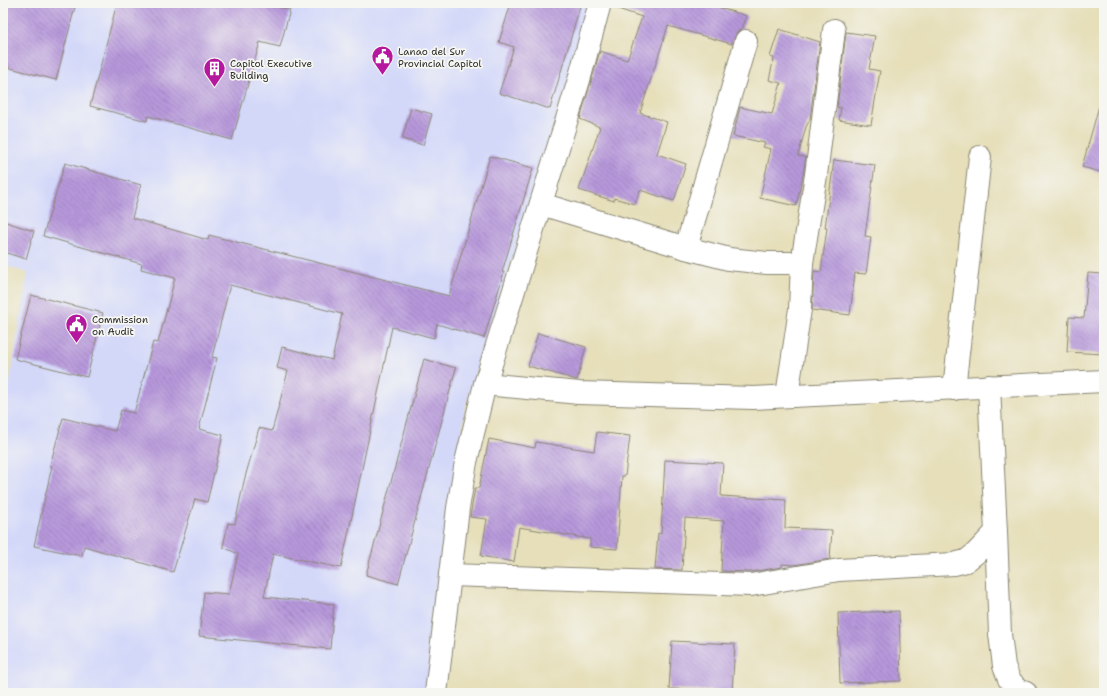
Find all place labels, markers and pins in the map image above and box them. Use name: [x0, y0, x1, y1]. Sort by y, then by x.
public building icon: Lanao del Sur Provincial Capitol: [369, 44, 395, 77]
place label: Lanao del Sur Provincial Capitol: [398, 45, 482, 70]
building icon: Capitol Executive Building: [201, 56, 227, 89]
place label: Capitol Executive Building: [230, 57, 312, 82]
public building icon: Commission on Audit: [64, 312, 90, 345]
place label: Commission on Audit: [92, 313, 148, 338]

